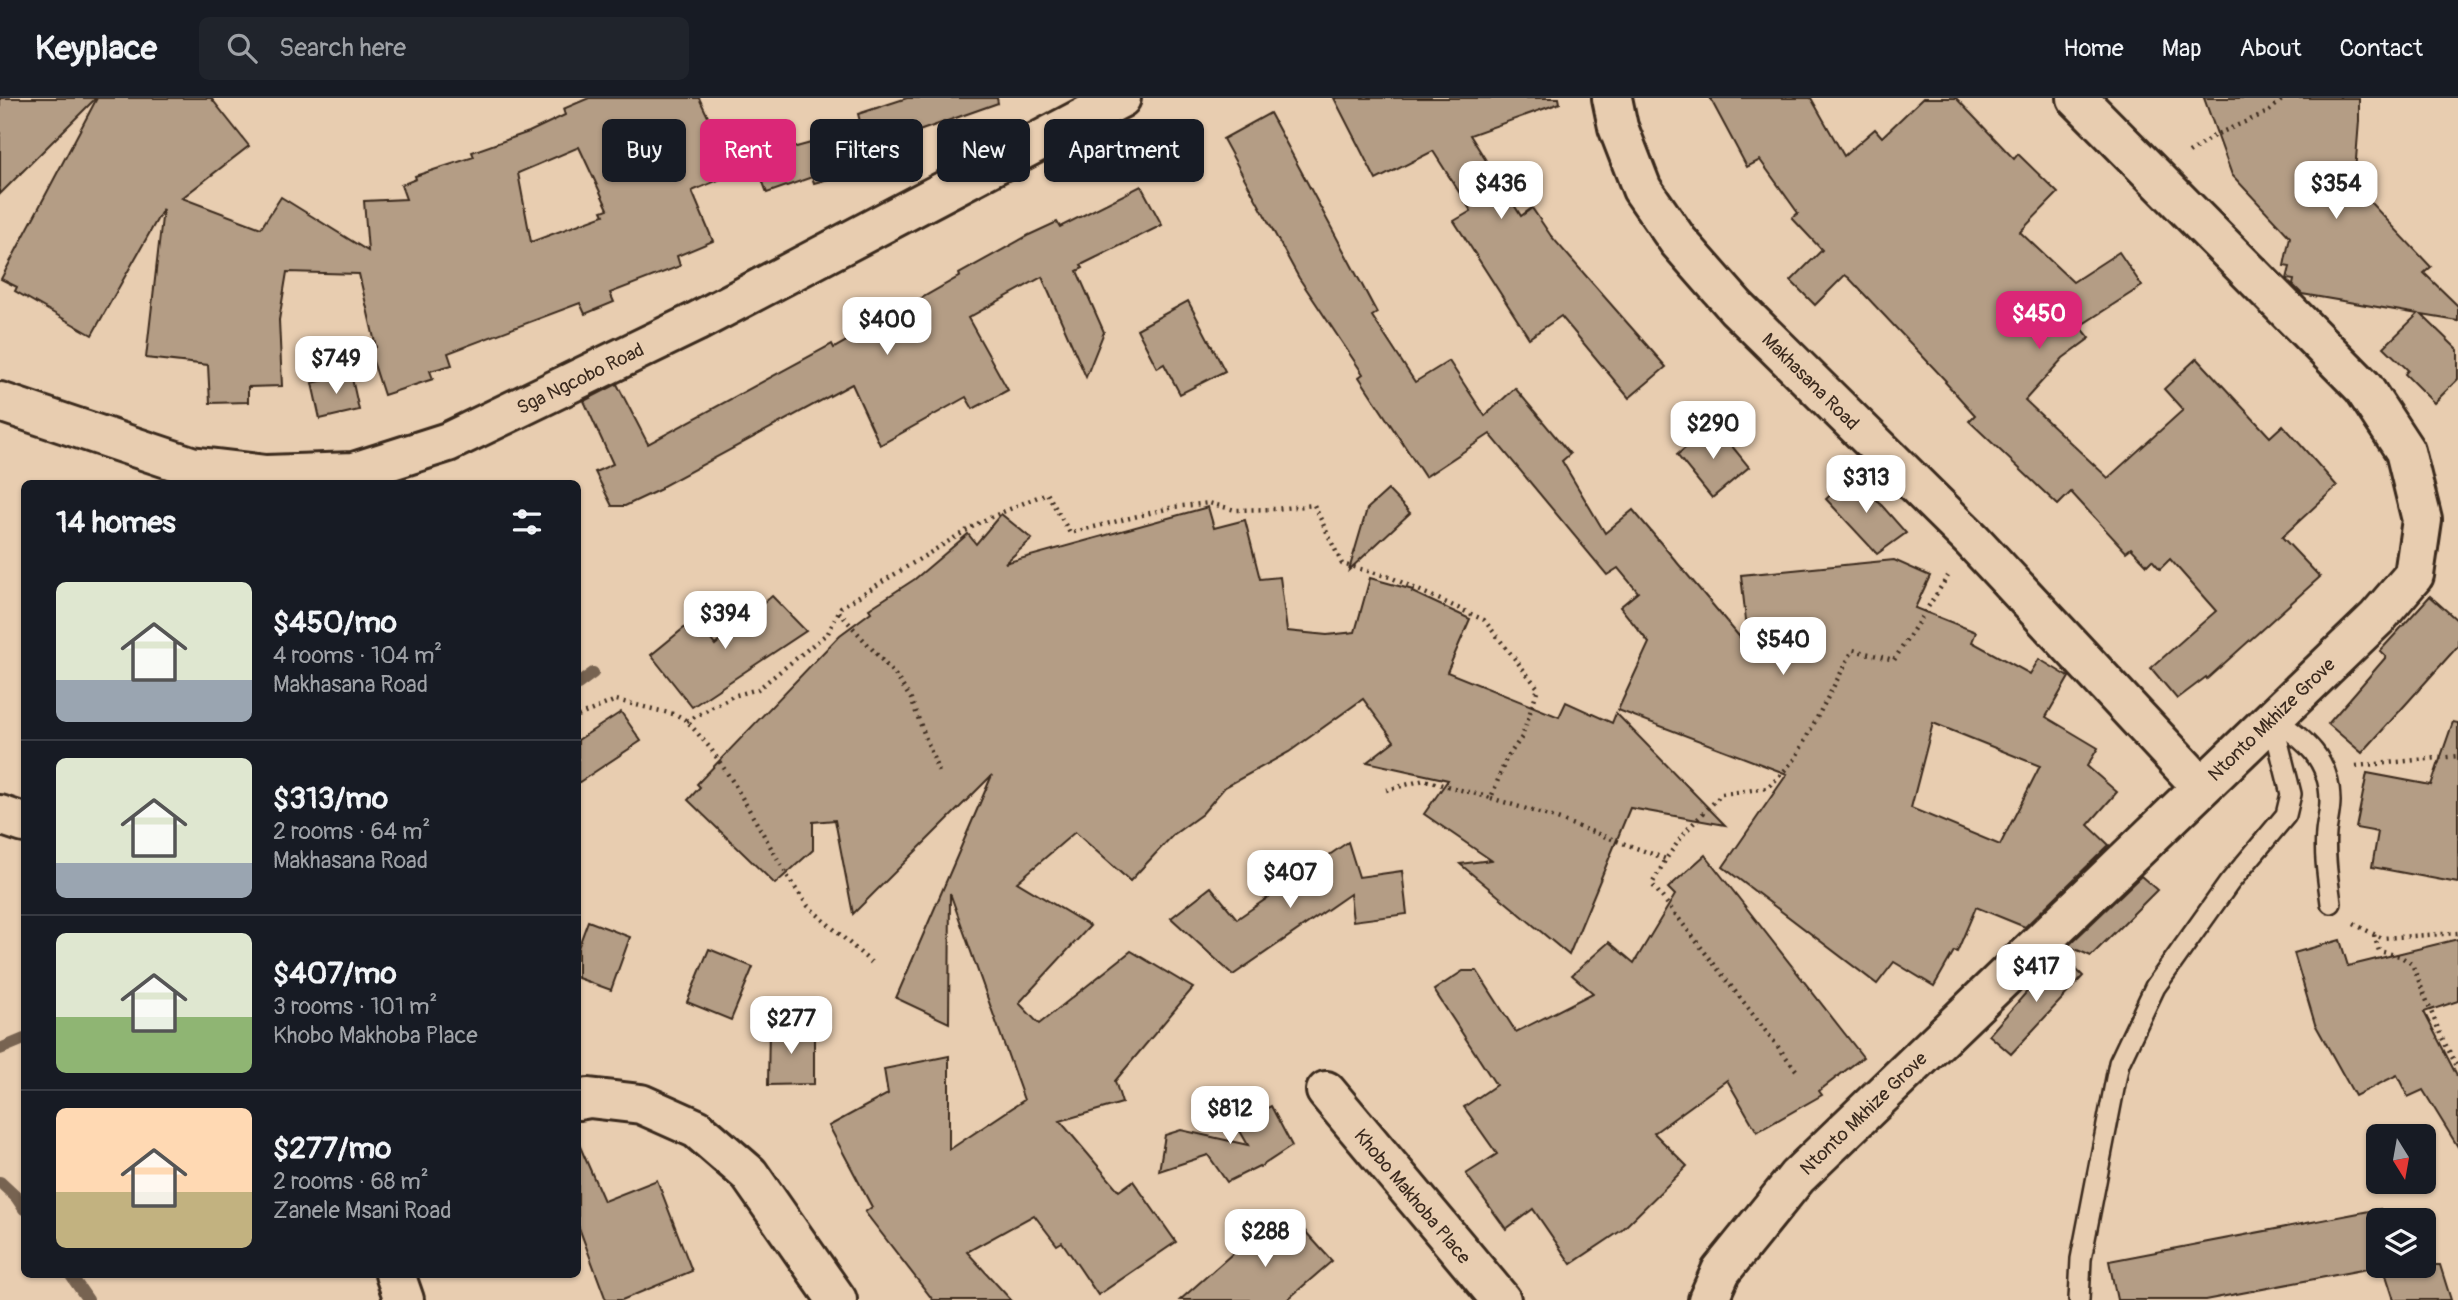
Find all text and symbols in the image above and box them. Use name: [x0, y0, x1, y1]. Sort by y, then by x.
search box: [199, 17, 689, 80]
text: Keyplace: [35, 28, 157, 69]
icon: search: [223, 29, 261, 67]
text: Search here: [279, 32, 406, 64]
text: Home: [2063, 34, 2124, 63]
text: Map: [2162, 34, 2202, 63]
text: About: [2240, 34, 2302, 63]
text: Contact: [2340, 34, 2423, 63]
chip: Buy: [602, 119, 686, 182]
chip: Rent: [700, 119, 796, 182]
chip: Filters: [810, 119, 923, 182]
chip: New: [937, 119, 1030, 182]
chip: Apartment: [1044, 119, 1204, 182]
pin: $436: [1460, 162, 1542, 221]
pin: $354: [2295, 162, 2377, 221]
text: $436: [1475, 169, 1527, 198]
text: $354: [2310, 169, 2362, 198]
pin: $450: [1998, 292, 2080, 351]
pin: $400: [846, 298, 928, 357]
text: $450: [2012, 299, 2066, 328]
text: $400: [858, 305, 916, 334]
street label: Makhasana Road: [1757, 328, 1864, 435]
pin: $749: [295, 336, 377, 396]
street label: Sga Ngcobo Road: [513, 338, 648, 420]
text: $749: [311, 344, 361, 373]
pin: $290: [1672, 402, 1754, 461]
text: $290: [1687, 409, 1739, 438]
pin: $313: [1825, 456, 1907, 515]
text: $313: [1842, 463, 1890, 492]
icon: filters: [508, 503, 546, 541]
text: 14 homes: [56, 504, 176, 541]
pin: $394: [684, 592, 766, 651]
text: $394: [700, 599, 750, 628]
text: $450/mo: [273, 604, 397, 641]
icon: home: [112, 610, 196, 694]
pin: $540: [1742, 618, 1824, 677]
text: $540: [1756, 625, 1810, 654]
text: 4 rooms · 104 m²: [273, 641, 442, 670]
street label: Ntonto Mkhize Grove: [2203, 652, 2341, 787]
text: Makhasana Road: [273, 670, 428, 699]
text: $313/mo: [273, 780, 388, 817]
icon: home: [112, 786, 196, 870]
text: 2 rooms · 64 m²: [273, 817, 430, 846]
text: Makhasana Road: [273, 846, 428, 875]
pin: $407: [1249, 850, 1331, 910]
text: $407: [1263, 858, 1317, 887]
pin: $417: [1995, 944, 2077, 1004]
text: $417: [2013, 952, 2059, 981]
text: $407/mo: [273, 955, 397, 992]
icon: home: [112, 961, 196, 1045]
text: 3 rooms · 101 m²: [273, 992, 437, 1021]
pin: $277: [750, 996, 832, 1056]
text: $277: [766, 1004, 816, 1033]
text: Khobo Makhoba Place: [273, 1021, 478, 1050]
street label: Ntonto Mkhize Grove: [1795, 1046, 1933, 1181]
pin: $812: [1189, 1086, 1271, 1146]
text: $812: [1207, 1094, 1253, 1123]
street label: Khobo Makhoba Place: [1349, 1124, 1476, 1270]
north arrow: [2366, 1124, 2436, 1194]
map controls: [2366, 1124, 2436, 1278]
text: $277/mo: [273, 1130, 391, 1167]
icon: home: [112, 1136, 196, 1220]
text: 2 rooms · 68 m²: [273, 1167, 429, 1196]
text: Zanele Msani Road: [273, 1196, 451, 1225]
button: layers: [2366, 1208, 2436, 1278]
pin: $288: [1224, 1210, 1306, 1269]
text: $288: [1241, 1217, 1289, 1246]

